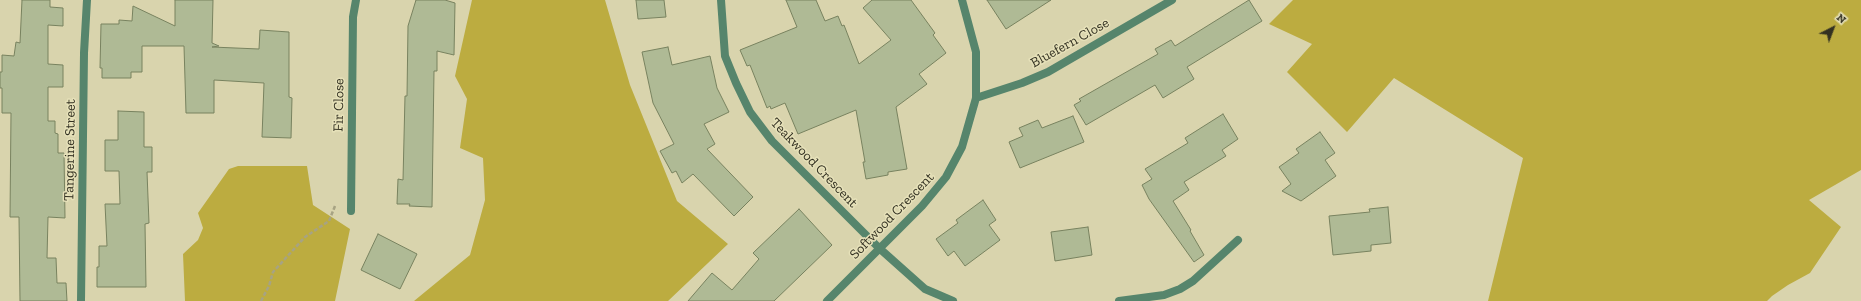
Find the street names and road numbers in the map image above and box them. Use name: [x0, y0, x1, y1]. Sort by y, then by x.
street label: Bluefern Close: [1028, 15, 1112, 71]
street label: Fir Close: [330, 78, 348, 132]
street label: Tangerine Street: [61, 99, 79, 201]
street label: Teakwood Crescent: [767, 115, 861, 211]
street label: Softwood Crescent: [846, 169, 938, 263]

